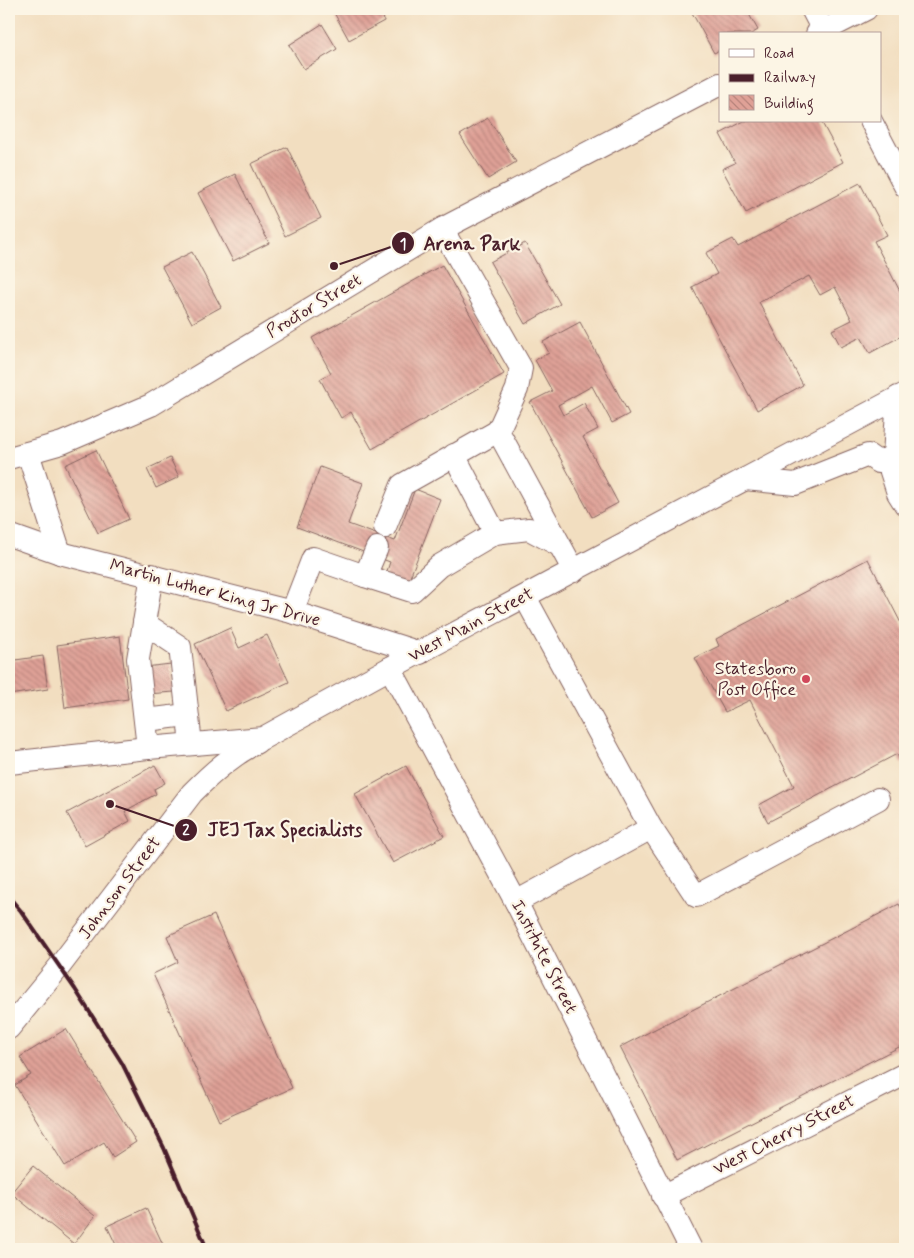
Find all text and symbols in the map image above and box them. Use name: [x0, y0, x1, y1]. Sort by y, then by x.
legend: [719, 32, 882, 122]
text: Road: [764, 44, 794, 64]
text: Railway: [764, 68, 816, 88]
text: Building: [764, 94, 814, 115]
callout: Arena Park: [391, 226, 529, 260]
text: Arena Park: [424, 232, 521, 257]
text: 1: [400, 235, 406, 255]
street label: Proctor Street: [262, 268, 366, 344]
street label: Martin Luther King Jr Drive: [107, 553, 323, 633]
street label: West Main Street: [404, 582, 538, 668]
place label: Statesboro Post Office: [715, 657, 796, 702]
marker: Statesboro Post Office: [800, 673, 812, 685]
callout: JEJ Tax Specialists: [173, 813, 371, 847]
text: JEJ Tax Specialists: [208, 818, 363, 843]
text: 2: [182, 821, 190, 841]
street label: Johnson Street: [73, 832, 167, 944]
street label: Institute Street: [505, 896, 583, 1018]
street label: West Cherry Street: [709, 1089, 859, 1181]

